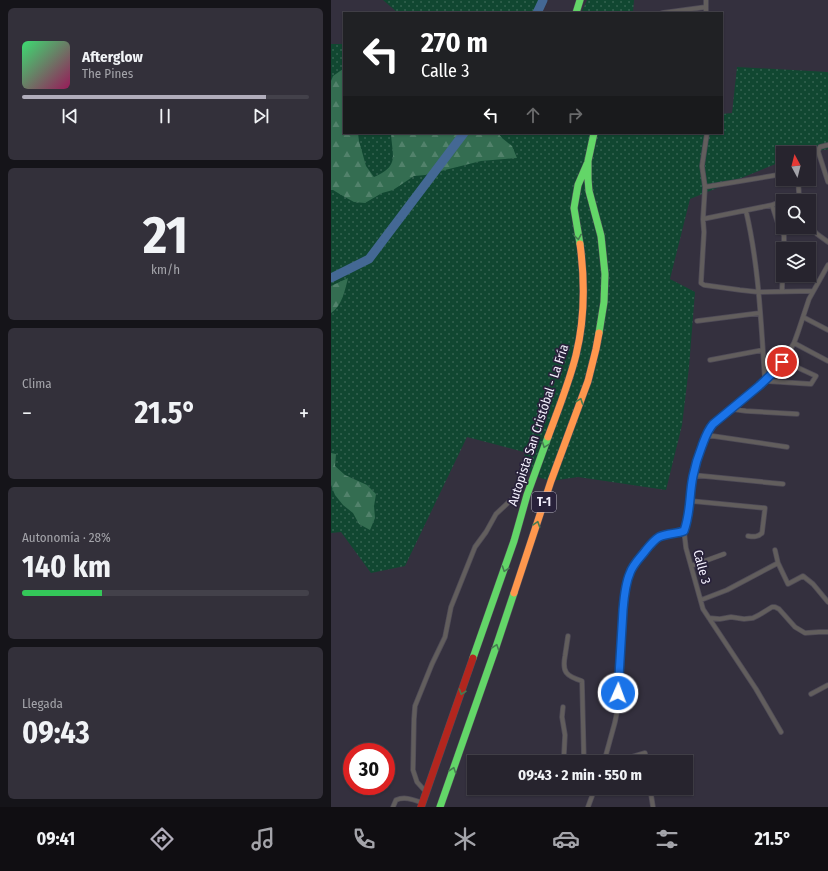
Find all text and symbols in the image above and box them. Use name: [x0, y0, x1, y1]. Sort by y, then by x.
text: 270 m: [421, 26, 488, 59]
icon: left: [355, 28, 407, 80]
text: Afterglow: [82, 48, 143, 66]
text: Calle 3: [421, 60, 469, 82]
text: The Pines: [82, 66, 133, 81]
icon: left: [480, 104, 502, 126]
icon: ahead: [522, 104, 544, 126]
icon: right: [564, 104, 586, 126]
icon: previous: [59, 105, 81, 127]
icon: pause: [154, 105, 176, 127]
icon: next: [250, 105, 272, 127]
north arrow: [776, 146, 816, 186]
map controls: [776, 146, 816, 282]
button: search: [776, 194, 816, 234]
text: 21: [143, 204, 188, 267]
one-way arrow: [574, 234, 582, 240]
button: layers: [776, 242, 816, 282]
text: km/h: [151, 262, 180, 277]
street label: Autopista San Cristóbal - La Fría: [505, 342, 571, 508]
pin: [765, 345, 799, 379]
icon: arrive: [771, 351, 793, 373]
text: Clima: [22, 376, 52, 391]
text: 21.5°: [135, 395, 196, 431]
one-way arrow: [575, 398, 584, 405]
text: −: [22, 400, 32, 427]
text: +: [299, 400, 309, 427]
one-way arrow: [541, 442, 550, 449]
road number: T-1: [532, 492, 556, 512]
one-way arrow: [532, 521, 540, 528]
text: Autonomía · 28%: [22, 530, 111, 545]
street label: Calle 3: [690, 548, 714, 586]
text: 140 km: [22, 549, 111, 585]
one-way arrow: [501, 565, 509, 572]
one-way arrow: [491, 644, 499, 651]
position arrow: [597, 672, 639, 714]
one-way arrow: [458, 688, 467, 695]
text: Llegada: [22, 696, 63, 711]
text: 09:43: [22, 715, 90, 751]
speed limit sign: 30: [343, 743, 395, 795]
text: 09:43 · 2 min · 550 m: [518, 766, 642, 784]
one-way arrow: [448, 767, 457, 774]
icon: directions: [148, 825, 176, 853]
icon: music: [249, 825, 277, 853]
icon: phone: [350, 825, 378, 853]
icon: climate: [451, 825, 479, 853]
icon: car: [552, 825, 580, 853]
icon: filters: [653, 825, 681, 853]
text: 09:41: [37, 828, 75, 850]
text: 21.5°: [754, 828, 791, 850]

